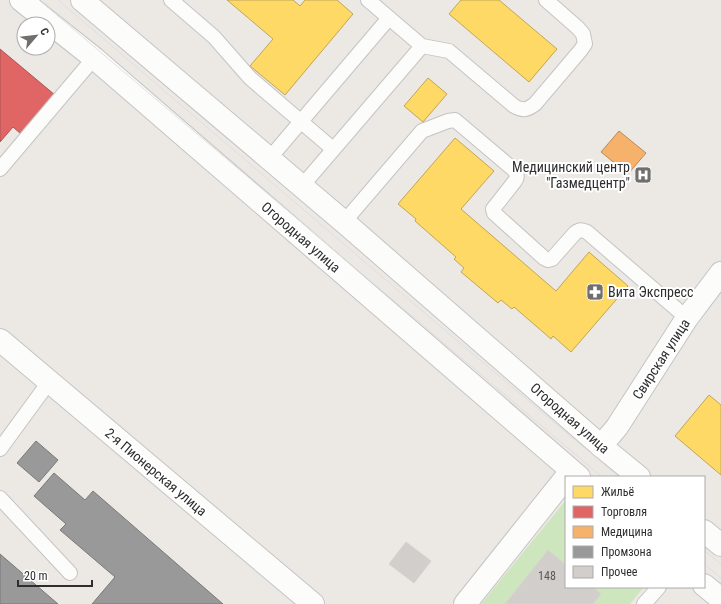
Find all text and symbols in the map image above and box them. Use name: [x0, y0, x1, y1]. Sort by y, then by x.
north arrow: [16, 16, 56, 56]
text: С: [37, 26, 52, 37]
place label: Медицинский центр "Газмедцентр": [512, 159, 630, 191]
hospital icon: Медицинский центр "Газмедцентр": [633, 165, 653, 185]
street label: Огородная улица: [258, 198, 344, 276]
pharmacy icon: Вита Экспресс: [585, 282, 605, 302]
place label: Вита Экспресс: [608, 284, 693, 300]
street label: Свирская улица: [629, 316, 693, 402]
street label: Огородная улица: [527, 379, 613, 457]
street label: 2-я Пионерская улица: [102, 425, 210, 519]
legend: [565, 476, 705, 588]
text: Жильё: [601, 485, 634, 499]
text: Торговля: [601, 505, 647, 519]
text: Медицина: [601, 525, 653, 539]
text: Промзона: [601, 545, 652, 559]
scale bar: [18, 562, 92, 588]
text: Прочее: [601, 565, 638, 579]
text: 20 m: [24, 569, 48, 583]
house number: 148: [538, 569, 556, 583]

